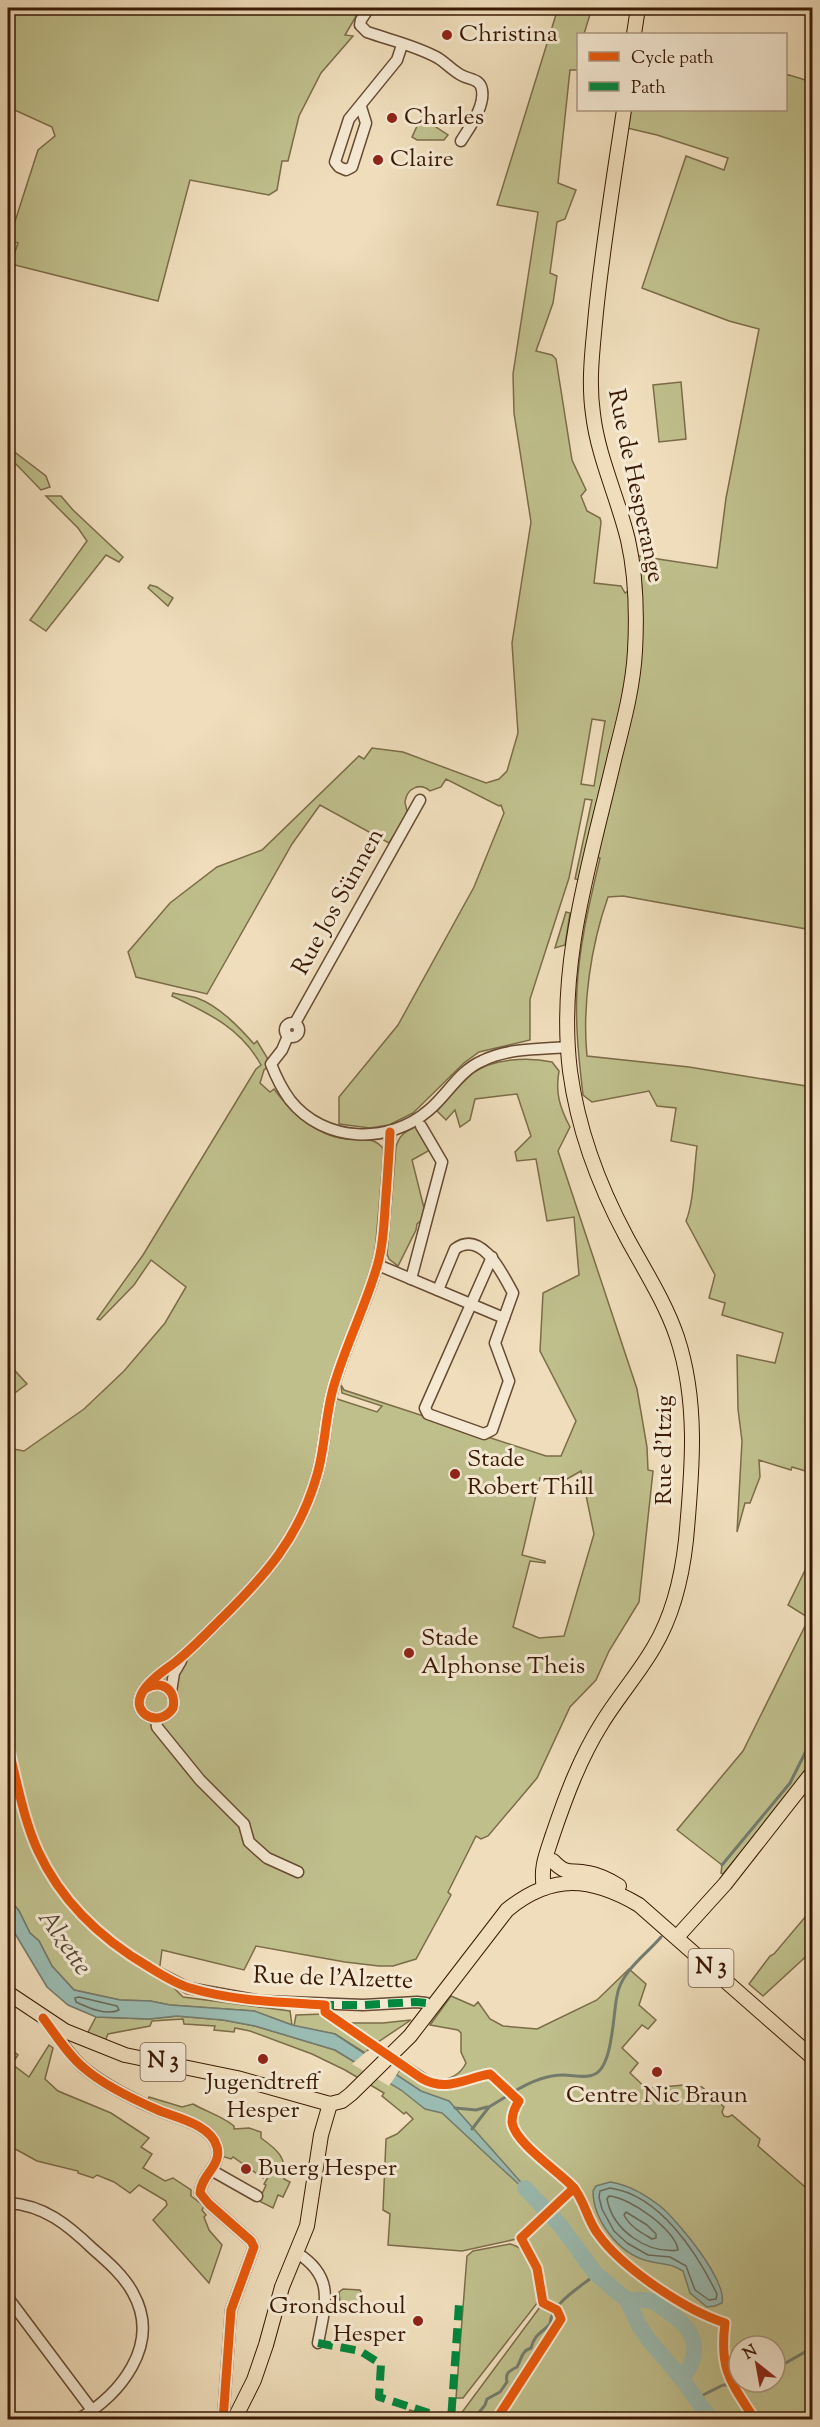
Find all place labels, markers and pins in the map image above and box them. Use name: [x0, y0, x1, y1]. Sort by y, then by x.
place label: Christina: [459, 18, 558, 52]
marker: Christina: [440, 28, 454, 42]
place label: Charles: [404, 101, 484, 135]
marker: Charles: [385, 111, 399, 125]
place label: Claire: [390, 143, 454, 177]
marker: Claire: [371, 153, 385, 167]
place label: Stade Robert Thill: [467, 1443, 595, 1505]
marker: Stade Robert Thill: [448, 1467, 462, 1481]
place label: Stade Alphonse Theis: [421, 1622, 585, 1684]
marker: Stade Alphonse Theis: [402, 1646, 416, 1660]
marker: Jugendtreff Hesper: [256, 2052, 270, 2066]
marker: Centre Nic Braun: [650, 2065, 664, 2079]
place label: Jugendtreff Hesper: [204, 2066, 321, 2128]
place label: Centre Nic Braun: [566, 2079, 748, 2113]
place label: Buerg Hesper: [258, 2152, 397, 2186]
marker: Buerg Hesper: [239, 2162, 253, 2176]
place label: Grondschoul Hesper: [269, 2290, 406, 2352]
marker: Grondschoul Hesper: [411, 2314, 425, 2328]

